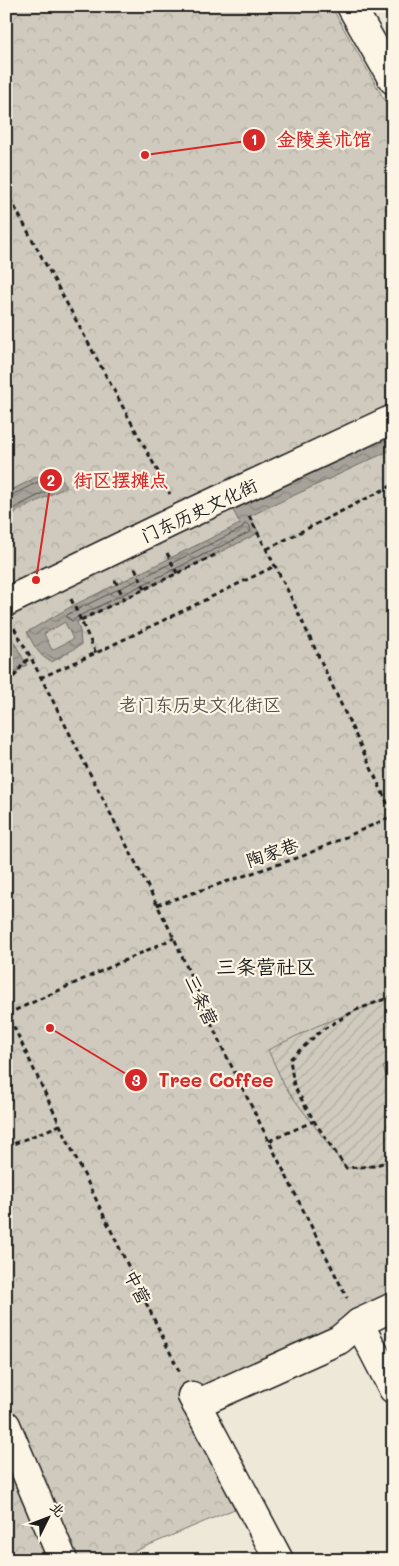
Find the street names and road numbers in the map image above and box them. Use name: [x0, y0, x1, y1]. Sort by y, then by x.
street label: 门东历史文化街: [137, 472, 261, 548]
street label: 陶家巷: [243, 832, 301, 872]
street label: 三条营: [180, 970, 224, 1030]
street label: 中营: [119, 1266, 157, 1308]

